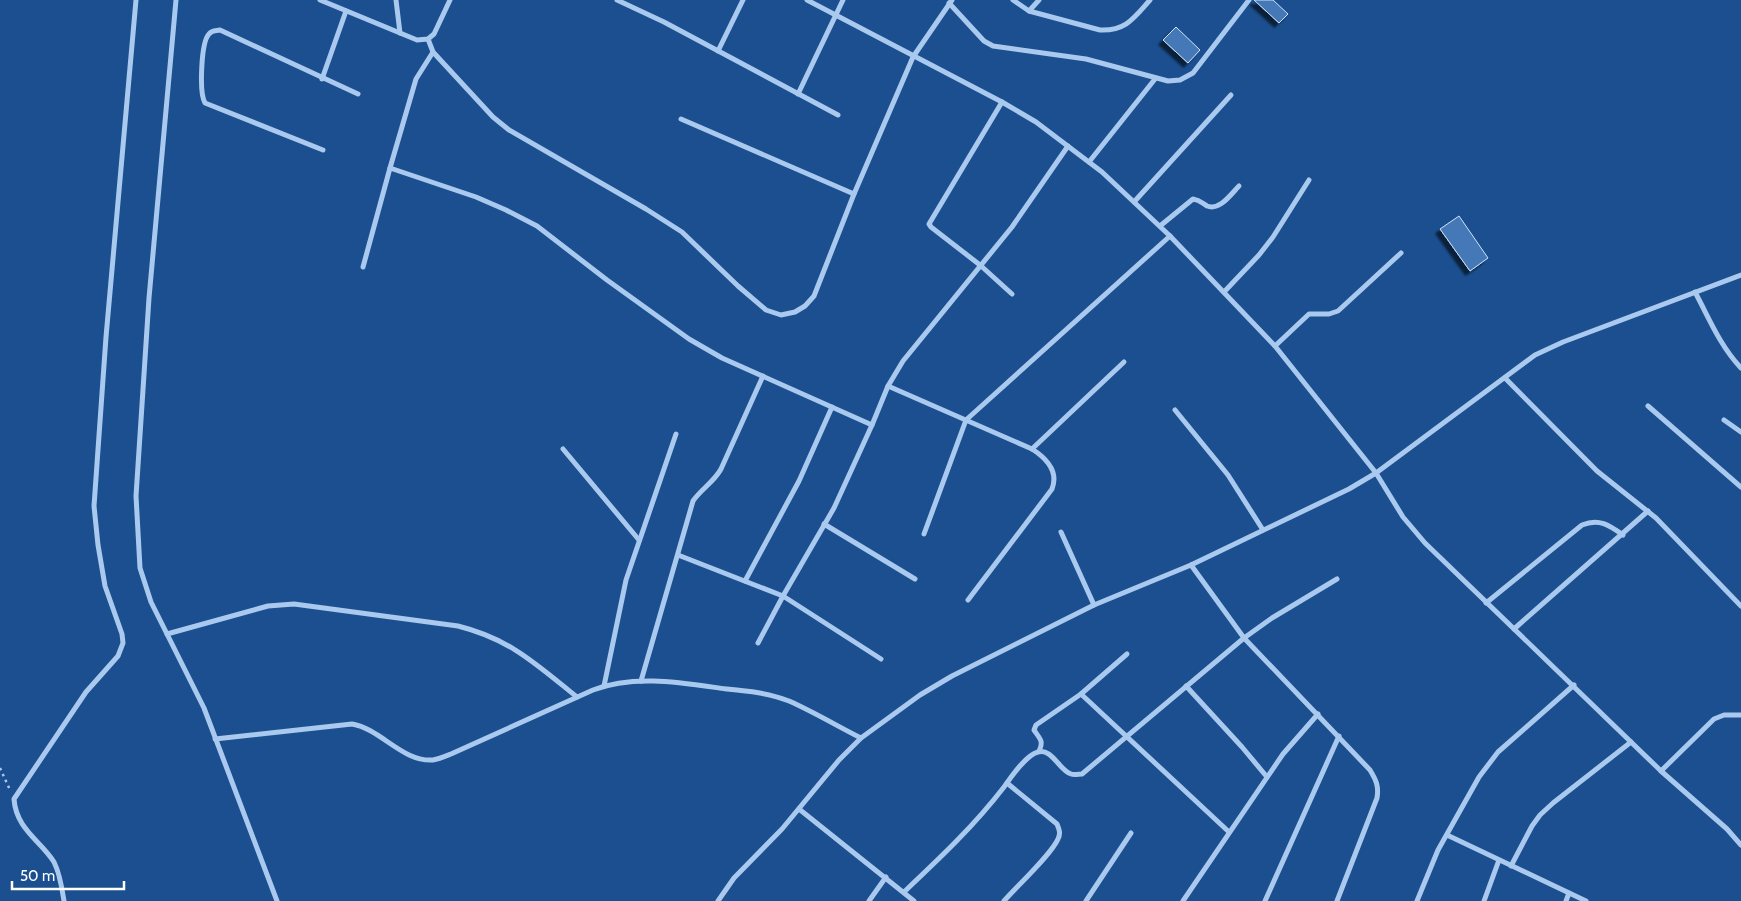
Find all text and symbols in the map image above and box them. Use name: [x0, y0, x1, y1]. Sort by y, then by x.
scale bar: [12, 858, 125, 890]
text: 50 m: [20, 867, 55, 885]

